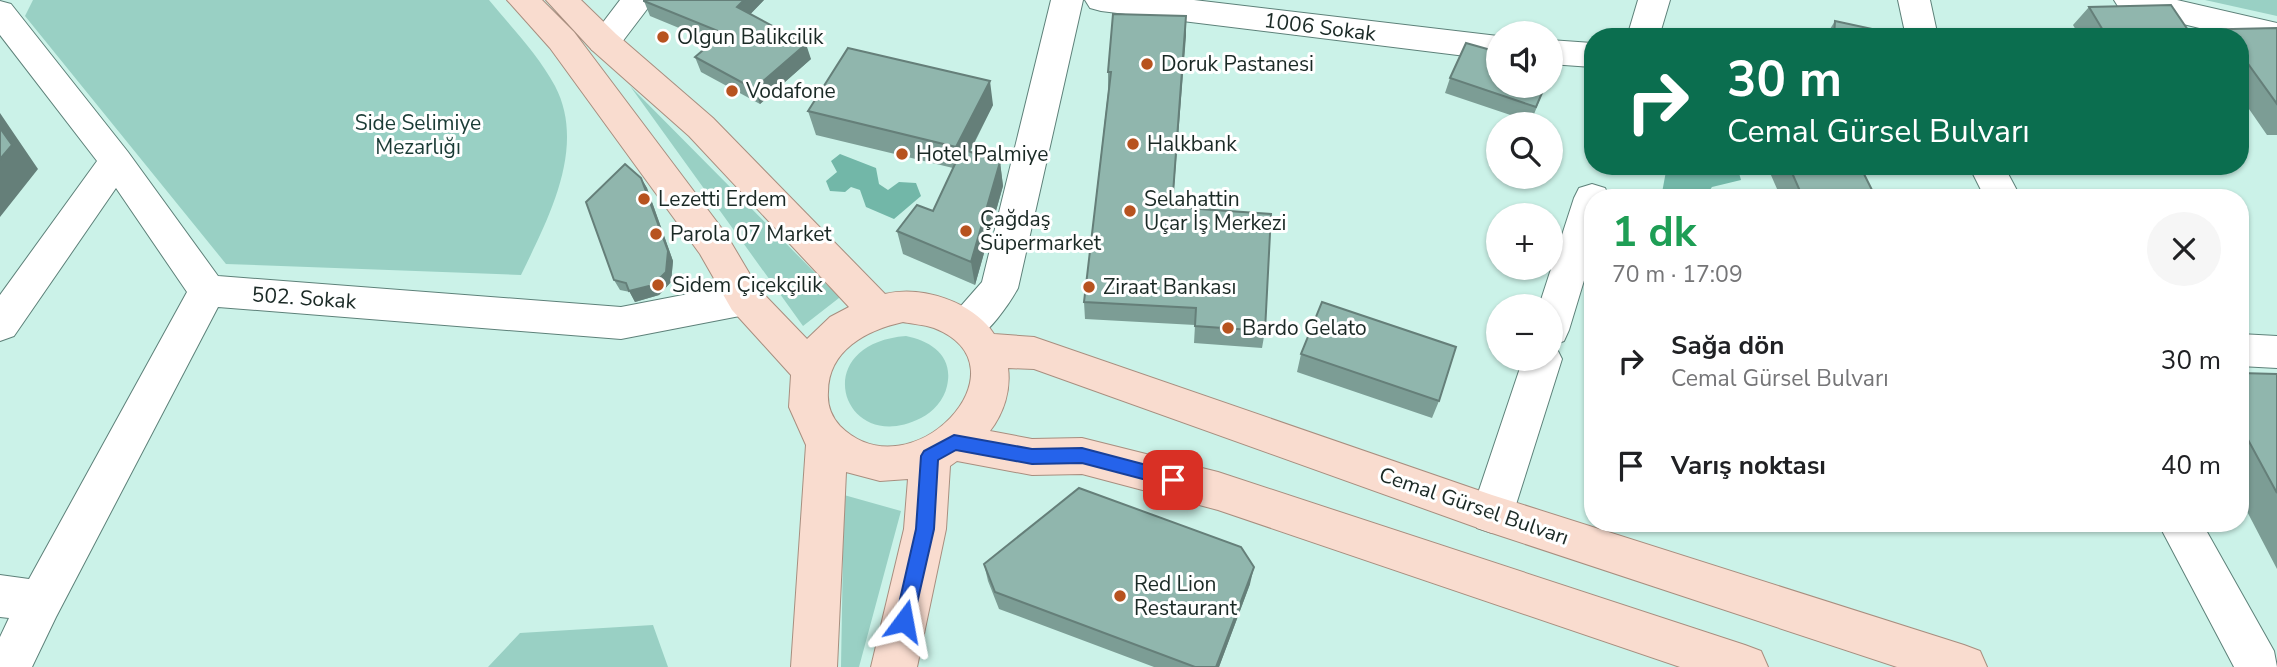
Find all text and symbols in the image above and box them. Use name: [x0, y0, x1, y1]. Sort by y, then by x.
street label: 1006 Sokak: [1263, 6, 1378, 48]
map controls: [1486, 21, 1563, 371]
button: sound: [1486, 21, 1563, 98]
place label: Olgun Balikcilik: [677, 23, 824, 51]
marker: Olgun Balikcilik: [655, 29, 671, 45]
text: 30 m: [1727, 46, 1842, 113]
place label: Doruk Pastanesi: [1161, 50, 1314, 78]
marker: Doruk Pastanesi: [1139, 56, 1155, 72]
icon: right: [1612, 56, 1703, 147]
place label: Vodafone: [745, 77, 836, 105]
marker: Vodafone: [724, 83, 740, 99]
park label: Side Selimiye Mezarlığı: [355, 109, 481, 161]
text: Cemal Gürsel Bulvarı: [1727, 110, 2030, 153]
button: search: [1486, 112, 1563, 189]
place label: Halkbank: [1147, 130, 1237, 158]
marker: Halkbank: [1125, 136, 1141, 152]
place label: Hotel Palmiye: [916, 140, 1048, 168]
marker: Hotel Palmiye: [894, 146, 910, 162]
place label: Lezetti Erdem: [658, 185, 787, 213]
place label: Selahattin Uçar İş Merkezi: [1144, 185, 1286, 237]
marker: Lezetti Erdem: [636, 191, 652, 207]
marker: Selahattin Uçar İş Merkezi: [1122, 203, 1138, 219]
button: +: [1486, 203, 1563, 280]
text: 1 dk: [1612, 204, 1696, 261]
place label: Çağdaş Süpermarket: [980, 205, 1102, 257]
button: close: [2147, 212, 2221, 286]
place label: Parola 07 Market: [670, 220, 832, 248]
marker: Çağdaş Süpermarket: [958, 223, 974, 239]
marker: Parola 07 Market: [648, 226, 664, 242]
text: 70 m · 17:09: [1612, 259, 1743, 290]
place label: Sidem Çiçekçilik: [672, 271, 823, 299]
place label: Ziraat Bankası: [1103, 273, 1236, 301]
marker: Sidem Çiçekçilik: [650, 277, 666, 293]
marker: Ziraat Bankası: [1081, 279, 1097, 295]
street label: 502. Sokak: [251, 280, 358, 316]
button: −: [1486, 294, 1563, 371]
place label: Bardo Gelato: [1242, 314, 1367, 342]
marker: Bardo Gelato: [1220, 320, 1236, 336]
text: Sağa dön: [1671, 328, 1784, 363]
icon: right: [1612, 342, 1650, 380]
text: 30 m: [2161, 343, 2221, 378]
text: Cemal Gürsel Bulvarı: [1671, 363, 1889, 394]
icon: arrive: [1612, 447, 1650, 485]
text: Varış noktası: [1671, 448, 1826, 483]
text: 40 m: [2161, 448, 2221, 483]
pin: [1143, 450, 1203, 510]
street label: Cemal Gürsel Bulvarı: [1376, 460, 1572, 552]
icon: arrive: [1154, 461, 1192, 499]
place label: Red Lion Restaurant: [1134, 570, 1238, 622]
position arrow: [867, 584, 941, 658]
marker: Red Lion Restaurant: [1112, 588, 1128, 604]

